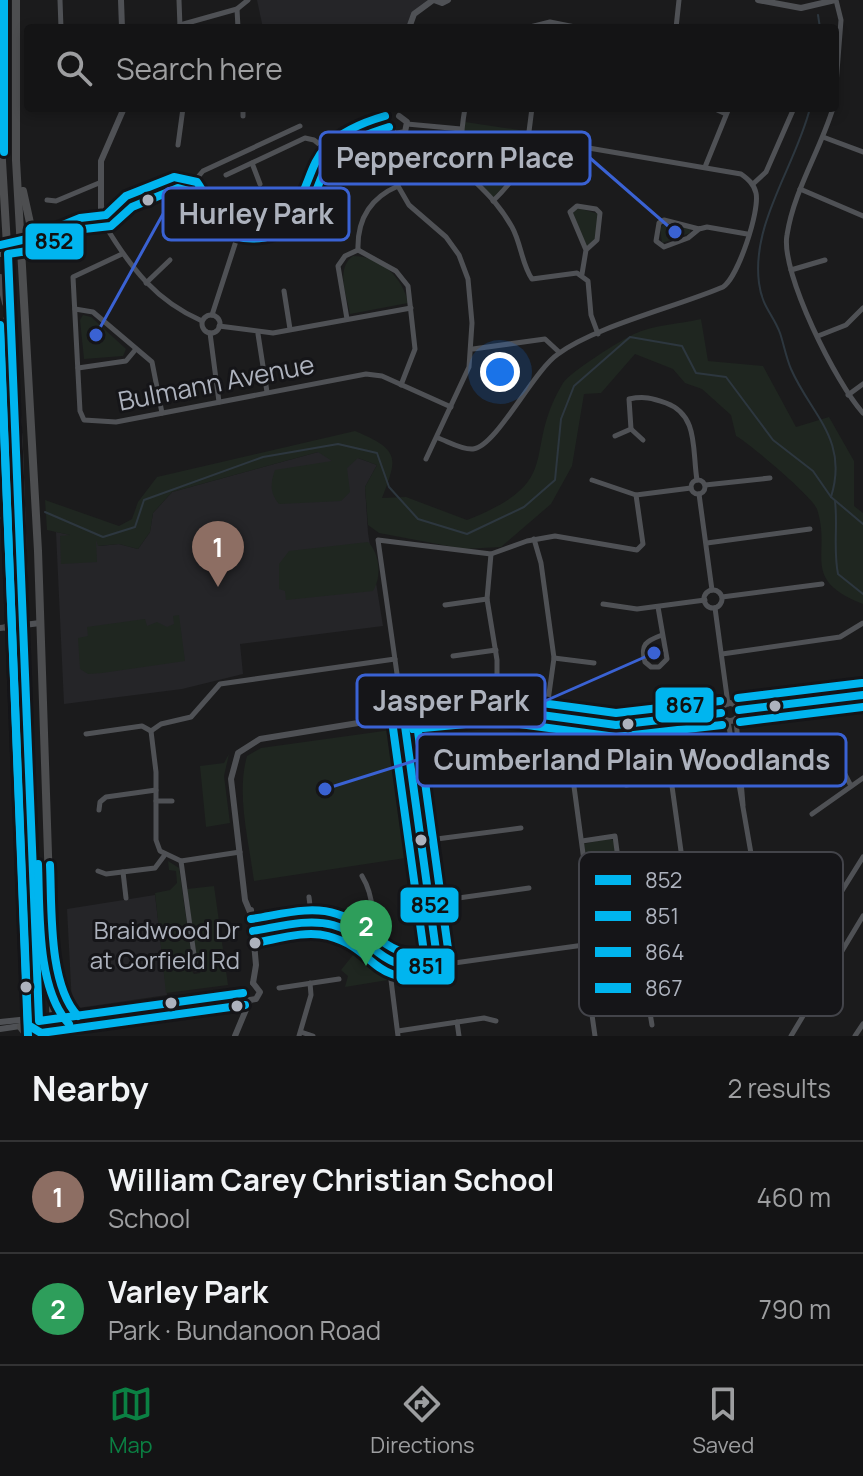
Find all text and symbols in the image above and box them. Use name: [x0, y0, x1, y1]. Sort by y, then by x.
search box: [24, 24, 839, 112]
icon: search: [52, 46, 96, 90]
text: Search here: [116, 48, 283, 89]
callout: Peppercorn Place: [320, 132, 590, 184]
text: Peppercorn Place: [336, 138, 574, 176]
callout: Hurley Park: [163, 188, 349, 240]
unlabelled marker: [140, 192, 156, 208]
text: Hurley Park: [179, 194, 334, 232]
line badge: 852: [24, 222, 85, 261]
text: 852: [35, 226, 73, 256]
street label: Bulmann Avenue: [115, 345, 317, 419]
your location: [480, 352, 520, 392]
pin: 1: [192, 521, 244, 587]
callout: Jasper Park: [357, 675, 545, 727]
text: Jasper Park: [373, 681, 530, 719]
line badge: 867: [654, 686, 715, 724]
text: 867: [666, 690, 704, 720]
unlabelled marker: [767, 698, 783, 714]
unlabelled marker: [620, 716, 636, 732]
callout: Cumberland Plain Woodlands: [417, 734, 846, 786]
text: Cumberland Plain Woodlands: [434, 740, 830, 778]
unlabelled marker: [413, 832, 429, 848]
legend: [579, 852, 843, 1016]
text: 852: [645, 865, 682, 895]
line badge: 852: [399, 886, 460, 924]
text: 852: [411, 890, 449, 920]
pin: 2: [340, 900, 392, 966]
text: 851: [645, 901, 679, 931]
place label: Braidwood Dr at Corfield Rd: [90, 913, 240, 976]
marker: Braidwood Dr at Corfield Rd: [247, 935, 263, 951]
text: 864: [645, 937, 684, 967]
line badge: 851: [395, 947, 456, 986]
text: 851: [408, 951, 444, 981]
text: 867: [645, 973, 682, 1003]
unlabelled marker: [18, 979, 34, 995]
unlabelled marker: [163, 995, 179, 1011]
unlabelled marker: [229, 998, 245, 1014]
text: Nearby: [32, 1065, 148, 1111]
text: 2 results: [727, 1070, 831, 1106]
text: William Carey Christian School: [108, 1159, 554, 1200]
text: 1: [52, 1179, 64, 1215]
text: 460 m: [756, 1179, 831, 1215]
text: School: [108, 1200, 191, 1236]
text: Varley Park: [108, 1271, 268, 1312]
text: 2: [50, 1291, 66, 1327]
text: 790 m: [759, 1291, 831, 1327]
text: Park · Bundanoon Road: [108, 1312, 381, 1348]
tab: Map: [109, 1382, 153, 1460]
tab: Directions: [370, 1382, 475, 1460]
tab: Saved: [692, 1382, 754, 1460]

